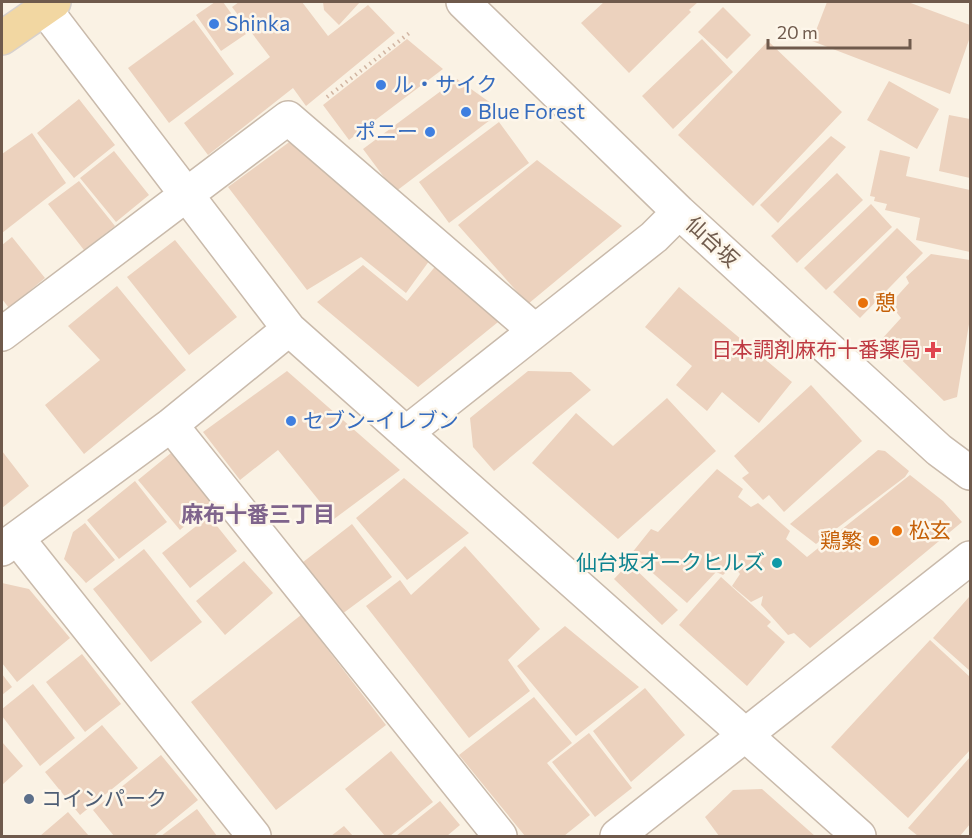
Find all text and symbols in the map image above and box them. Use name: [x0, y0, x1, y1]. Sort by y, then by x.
place label: Shinka: [226, 10, 290, 35]
scale bar: [768, 12, 910, 50]
marker: Shinka: [207, 17, 221, 31]
text: 20 m: [777, 21, 818, 43]
place label: ル・サイク: [393, 71, 498, 96]
marker: ル・サイク: [374, 78, 388, 92]
place label: Blue Forest: [478, 98, 585, 123]
marker: Blue Forest: [459, 105, 473, 119]
place label: ポニー: [355, 118, 418, 143]
marker: ポニー: [423, 125, 437, 139]
street label: 仙台坂: [681, 210, 745, 272]
place label: 憩: [875, 289, 896, 314]
marker: 憩: [856, 296, 870, 310]
place label: 日本調剤麻布十番薬局: [711, 336, 921, 361]
marker: 日本調剤麻布十番薬局: [926, 343, 940, 357]
place label: セブン-イレブン: [303, 407, 459, 432]
marker: セブン-イレブン: [284, 414, 298, 428]
district label: 麻布十番三丁目: [181, 500, 335, 527]
place label: 松玄: [909, 517, 951, 542]
marker: 松玄: [890, 524, 904, 538]
place label: 鶏繁: [820, 527, 862, 552]
marker: 鶏繁: [867, 534, 881, 548]
place label: 仙台坂オークヒルズ: [576, 549, 765, 574]
marker: 仙台坂オークヒルズ: [770, 556, 784, 570]
place label: コインパーク: [41, 785, 167, 810]
marker: コインパーク: [22, 792, 36, 806]

